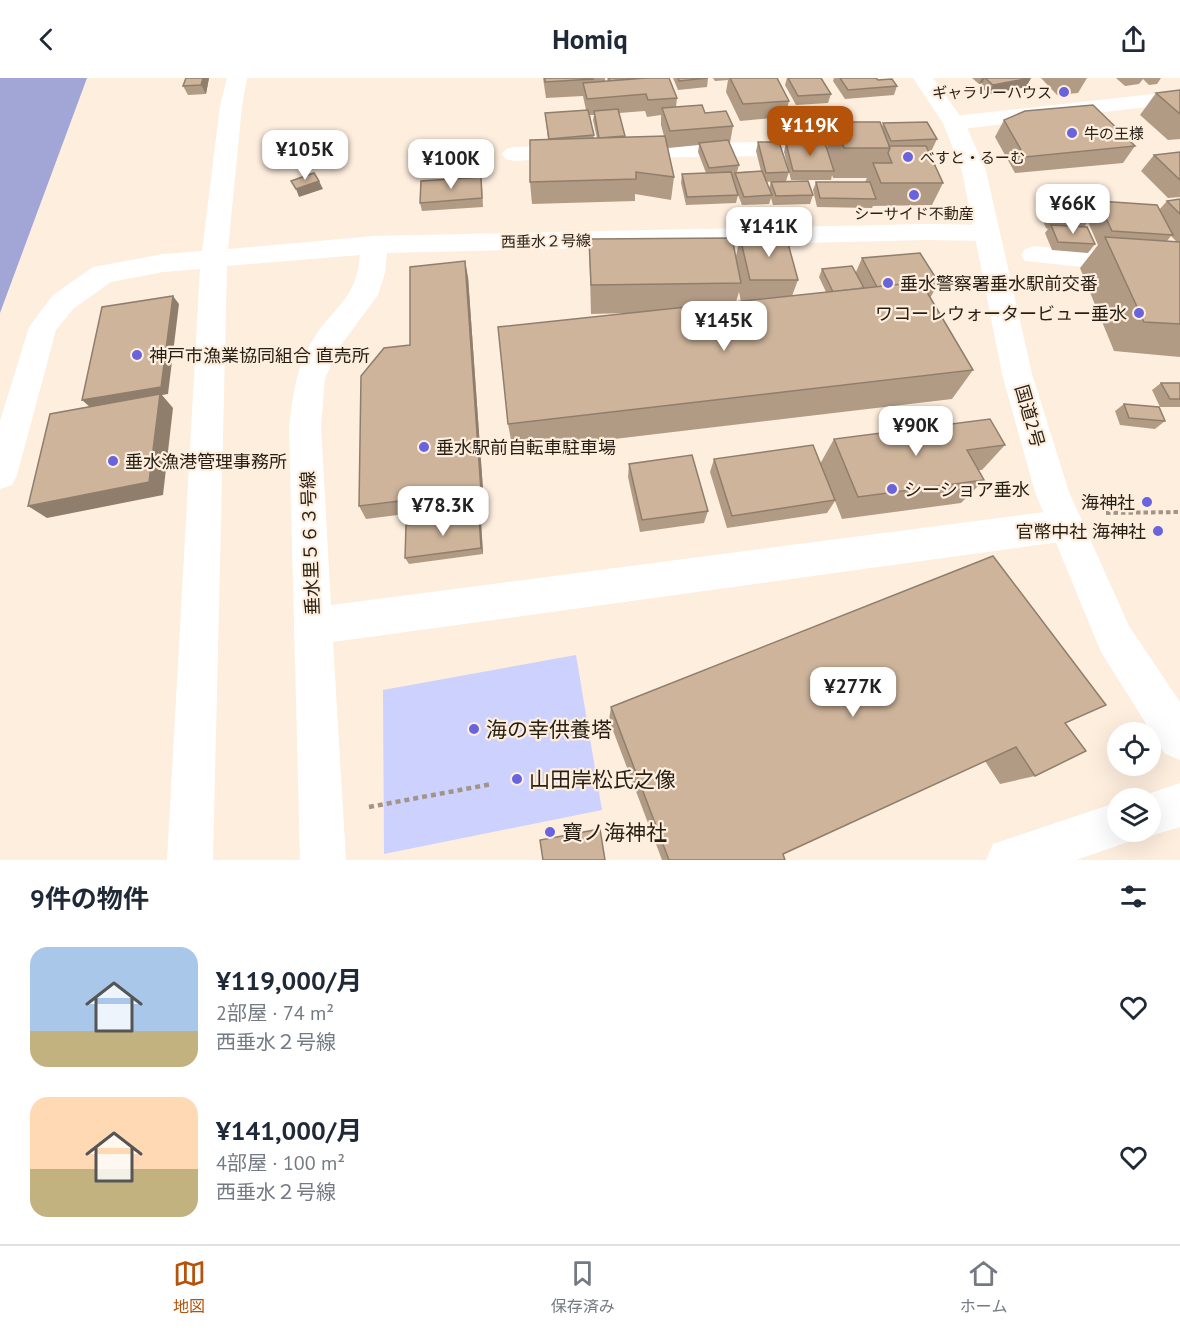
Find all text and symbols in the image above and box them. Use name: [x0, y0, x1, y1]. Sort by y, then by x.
text: Homiq: [552, 22, 628, 56]
icon: back: [30, 23, 63, 56]
icon: share: [1117, 23, 1150, 56]
place label: ギャラリーハウス: [932, 83, 1052, 102]
marker: ギャラリーハウス: [1057, 85, 1071, 99]
pin: ¥119K: [768, 106, 852, 157]
text: ¥119K: [781, 112, 839, 138]
place label: 牛の王様: [1084, 124, 1144, 143]
marker: 牛の王様: [1065, 126, 1079, 140]
pin: ¥105K: [263, 130, 347, 181]
text: ¥105K: [276, 136, 334, 162]
pin: ¥100K: [409, 139, 493, 190]
text: ¥100K: [422, 145, 480, 171]
place label: べすと・るーむ: [920, 148, 1025, 167]
marker: べすと・るーむ: [901, 150, 915, 164]
pin: ¥66K: [1037, 184, 1109, 235]
marker: シーサイド不動産: [907, 188, 921, 202]
text: ¥66K: [1050, 190, 1096, 216]
place label: シーサイド不動産: [854, 204, 974, 223]
pin: ¥141K: [727, 207, 811, 258]
text: ¥141K: [740, 213, 798, 239]
street label: 西垂水２号線: [501, 231, 591, 251]
place label: 垂水警察署垂水駅前交番: [900, 272, 1098, 295]
marker: 垂水警察署垂水駅前交番: [881, 276, 895, 290]
pin: ¥145K: [682, 301, 766, 352]
place label: ワコーレウォータービュー垂水: [875, 302, 1127, 325]
marker: ワコーレウォータービュー垂水: [1132, 306, 1146, 320]
text: ¥145K: [695, 307, 753, 333]
place label: 神戸市漁業協同組合 直売所: [149, 344, 370, 367]
marker: 神戸市漁業協同組合 直売所: [130, 348, 144, 362]
street label: 国道2号: [1010, 382, 1050, 450]
pin: ¥90K: [880, 406, 952, 457]
text: ¥90K: [893, 412, 939, 438]
place label: 垂水駅前自転車駐車場: [436, 436, 616, 459]
marker: 垂水駅前自転車駐車場: [417, 440, 431, 454]
place label: 垂水漁港管理事務所: [125, 450, 287, 473]
marker: 垂水漁港管理事務所: [106, 454, 120, 468]
street label: 垂水里５６３号線: [296, 471, 324, 615]
place label: シーショア垂水: [904, 478, 1030, 501]
marker: シーショア垂水: [885, 482, 899, 496]
pin: ¥78.3K: [394, 486, 492, 537]
place label: 海神社: [1081, 491, 1135, 514]
text: ¥78.3K: [412, 492, 474, 518]
marker: 海神社: [1140, 495, 1154, 509]
place label: 官幣中社 海神社: [1015, 520, 1146, 543]
marker: 官幣中社 海神社: [1151, 524, 1165, 538]
pin: ¥277K: [811, 667, 895, 718]
text: ¥277K: [824, 673, 882, 699]
place label: 海の幸供養塔: [486, 716, 612, 743]
marker: 海の幸供養塔: [467, 722, 481, 736]
map controls: [1107, 722, 1161, 842]
button: locate: [1107, 722, 1161, 776]
place label: 山田岸松氏之像: [529, 766, 676, 793]
marker: 山田岸松氏之像: [510, 772, 524, 786]
button: layers: [1107, 788, 1161, 842]
place label: 寶ノ海神社: [562, 819, 667, 846]
marker: 寶ノ海神社: [543, 825, 557, 839]
icon: filters: [1117, 880, 1150, 913]
text: 9件の物件: [30, 882, 149, 915]
text: ¥119,000/月: [216, 964, 362, 997]
icon: home: [78, 971, 150, 1043]
icon: heart: [1117, 991, 1150, 1024]
text: 2部屋 · 74 m²: [216, 1000, 334, 1026]
text: 西垂水２号線: [216, 1029, 336, 1055]
text: ¥141,000/月: [216, 1114, 362, 1147]
icon: home: [78, 1121, 150, 1193]
icon: heart: [1117, 1141, 1150, 1174]
text: 4部屋 · 100 m²: [216, 1150, 345, 1176]
text: 西垂水２号線: [216, 1179, 336, 1205]
tab: 地図: [173, 1257, 206, 1317]
tab: 保存済み: [551, 1257, 615, 1317]
tab: ホーム: [960, 1257, 1007, 1317]

